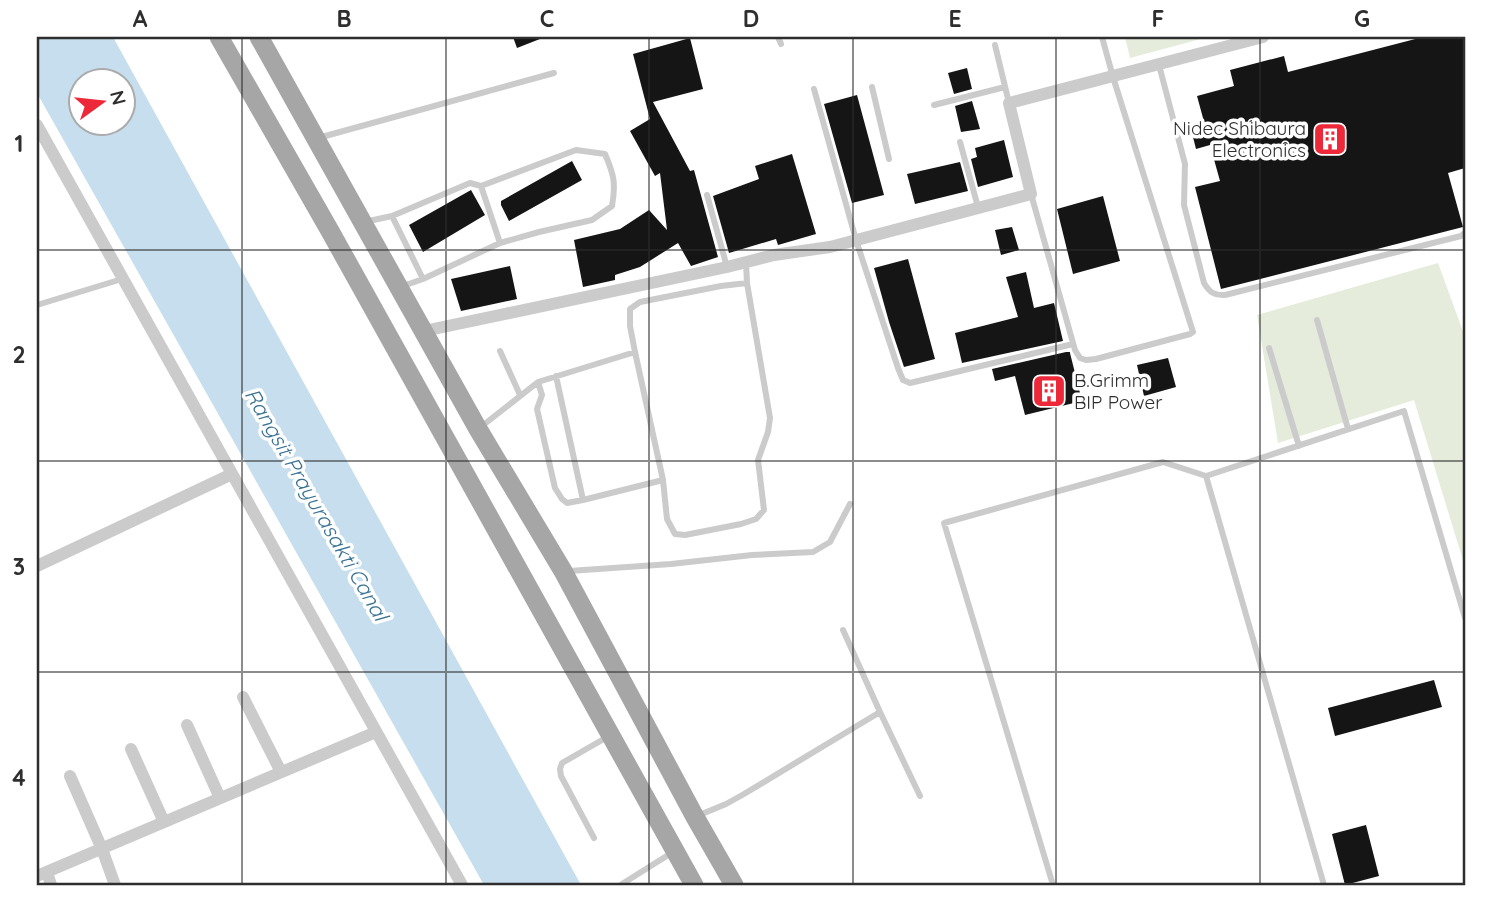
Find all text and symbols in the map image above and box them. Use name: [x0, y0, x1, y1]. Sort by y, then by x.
text: A: [133, 4, 148, 33]
text: B: [336, 4, 352, 33]
text: C: [540, 4, 554, 33]
text: D: [743, 4, 759, 33]
text: E: [948, 4, 962, 33]
text: F: [1152, 4, 1164, 33]
text: G: [1354, 4, 1370, 33]
north arrow: [66, 66, 136, 136]
text: N: [105, 88, 132, 107]
place label: Nidec Shibaura Electronics: [1173, 116, 1306, 162]
building icon: Nidec Shibaura Electronics: [1311, 120, 1349, 158]
text: 1: [15, 129, 23, 158]
text: 2: [12, 340, 26, 369]
place label: B.Grimm BIP Power: [1074, 368, 1163, 414]
building icon: B.Grimm BIP Power: [1030, 372, 1068, 410]
water label: Rangsit Prayurasakti Canal: [240, 383, 395, 627]
text: 3: [13, 552, 25, 581]
text: 4: [12, 763, 26, 792]

